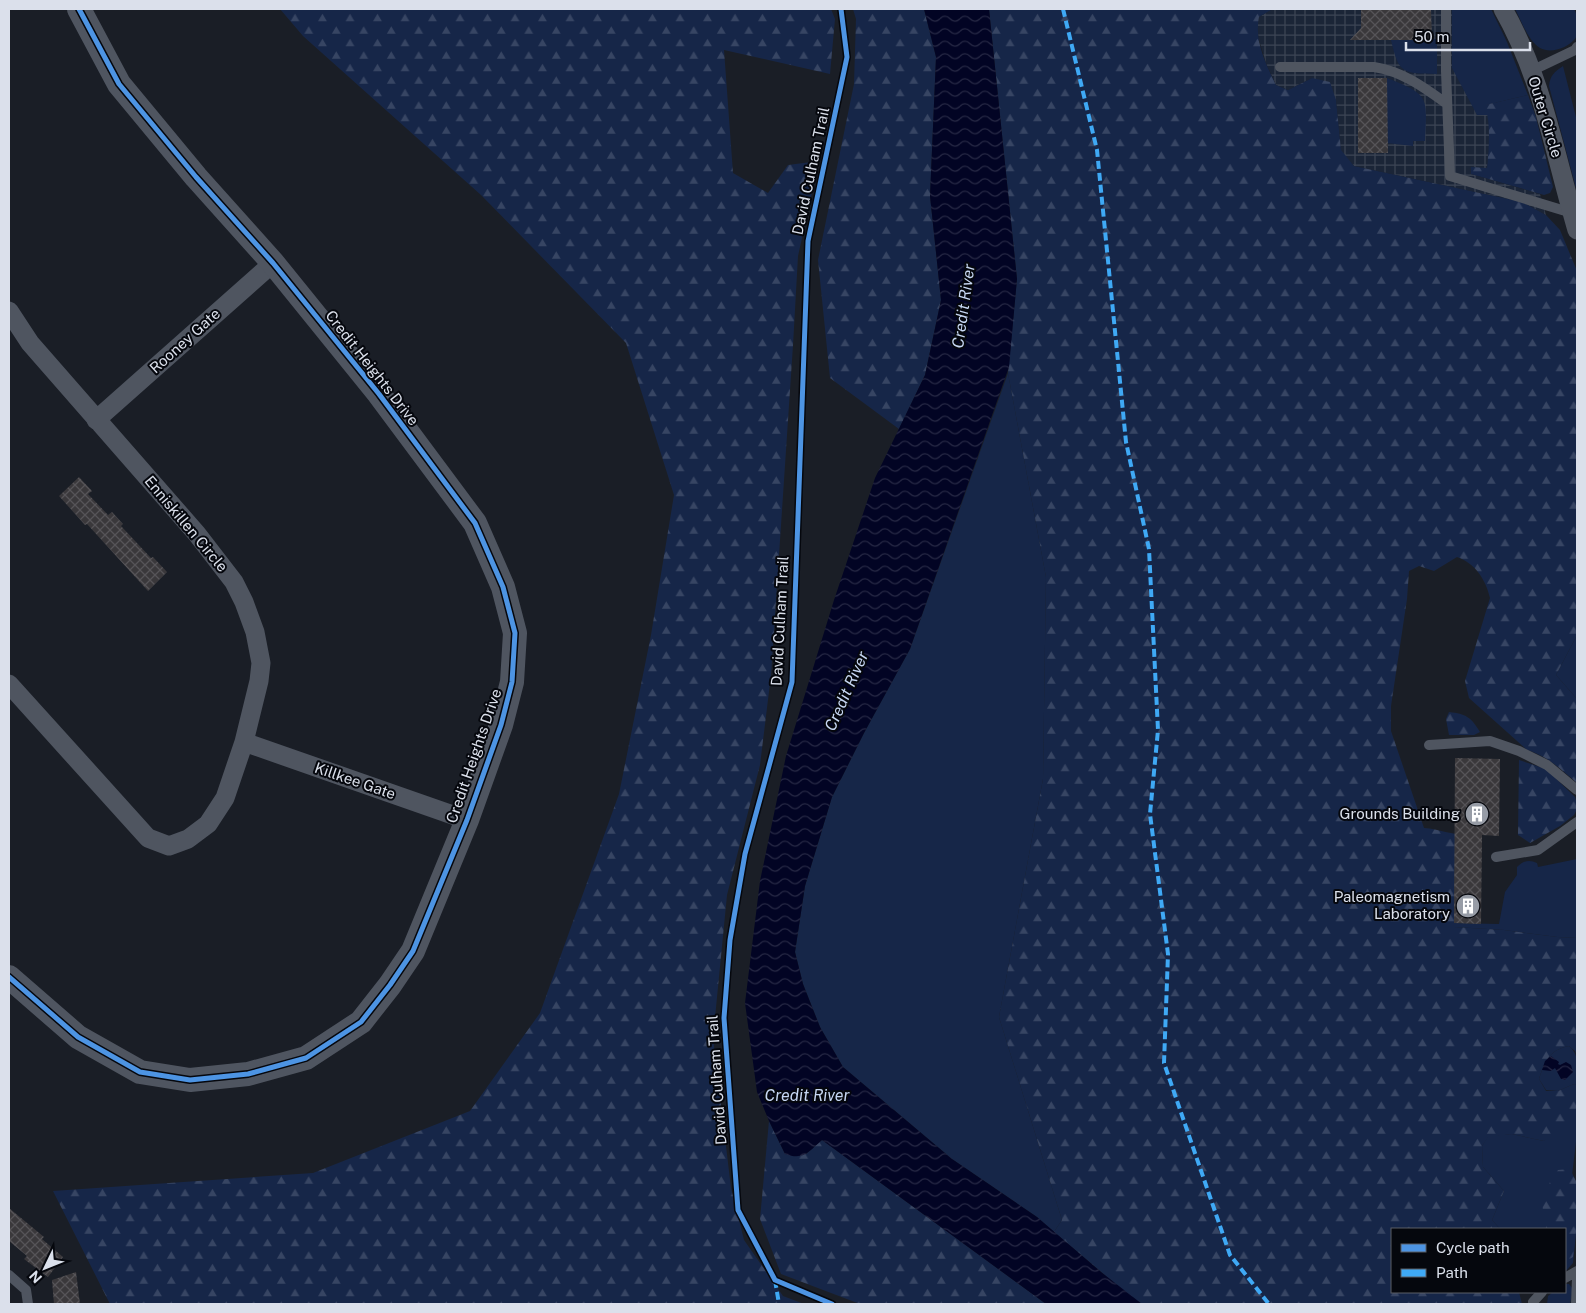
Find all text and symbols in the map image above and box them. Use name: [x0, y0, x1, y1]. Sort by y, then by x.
scale bar: [1406, 20, 1530, 52]
text: 50 m: [1414, 28, 1449, 45]
street label: Outer Circle: [1525, 74, 1566, 159]
street label: David Culham Trail: [789, 105, 832, 236]
water label: Credit River: [948, 262, 979, 349]
street label: Rooney Gate: [146, 305, 223, 377]
street label: Credit Heights Drive: [322, 307, 422, 428]
street label: Enniskillen Circle: [141, 472, 231, 575]
street label: David Culham Trail: [768, 556, 791, 686]
water label: Credit River: [820, 648, 873, 734]
street label: Credit Heights Drive: [443, 686, 505, 825]
street label: Killkee Gate: [312, 759, 398, 802]
building icon: Grounds Building: [1464, 801, 1490, 827]
place label: Grounds Building: [1340, 805, 1460, 822]
place label: Paleomagnetism Laboratory: [1334, 888, 1450, 922]
building icon: Paleomagnetism Laboratory: [1455, 893, 1481, 919]
street label: David Culham Trail: [703, 1015, 730, 1146]
water label: Credit River: [764, 1086, 850, 1105]
legend: [1391, 1228, 1566, 1293]
text: Cycle path: [1436, 1239, 1510, 1256]
north arrow: [20, 1243, 70, 1293]
text: Path: [1436, 1264, 1468, 1281]
text: N: [26, 1267, 45, 1286]

